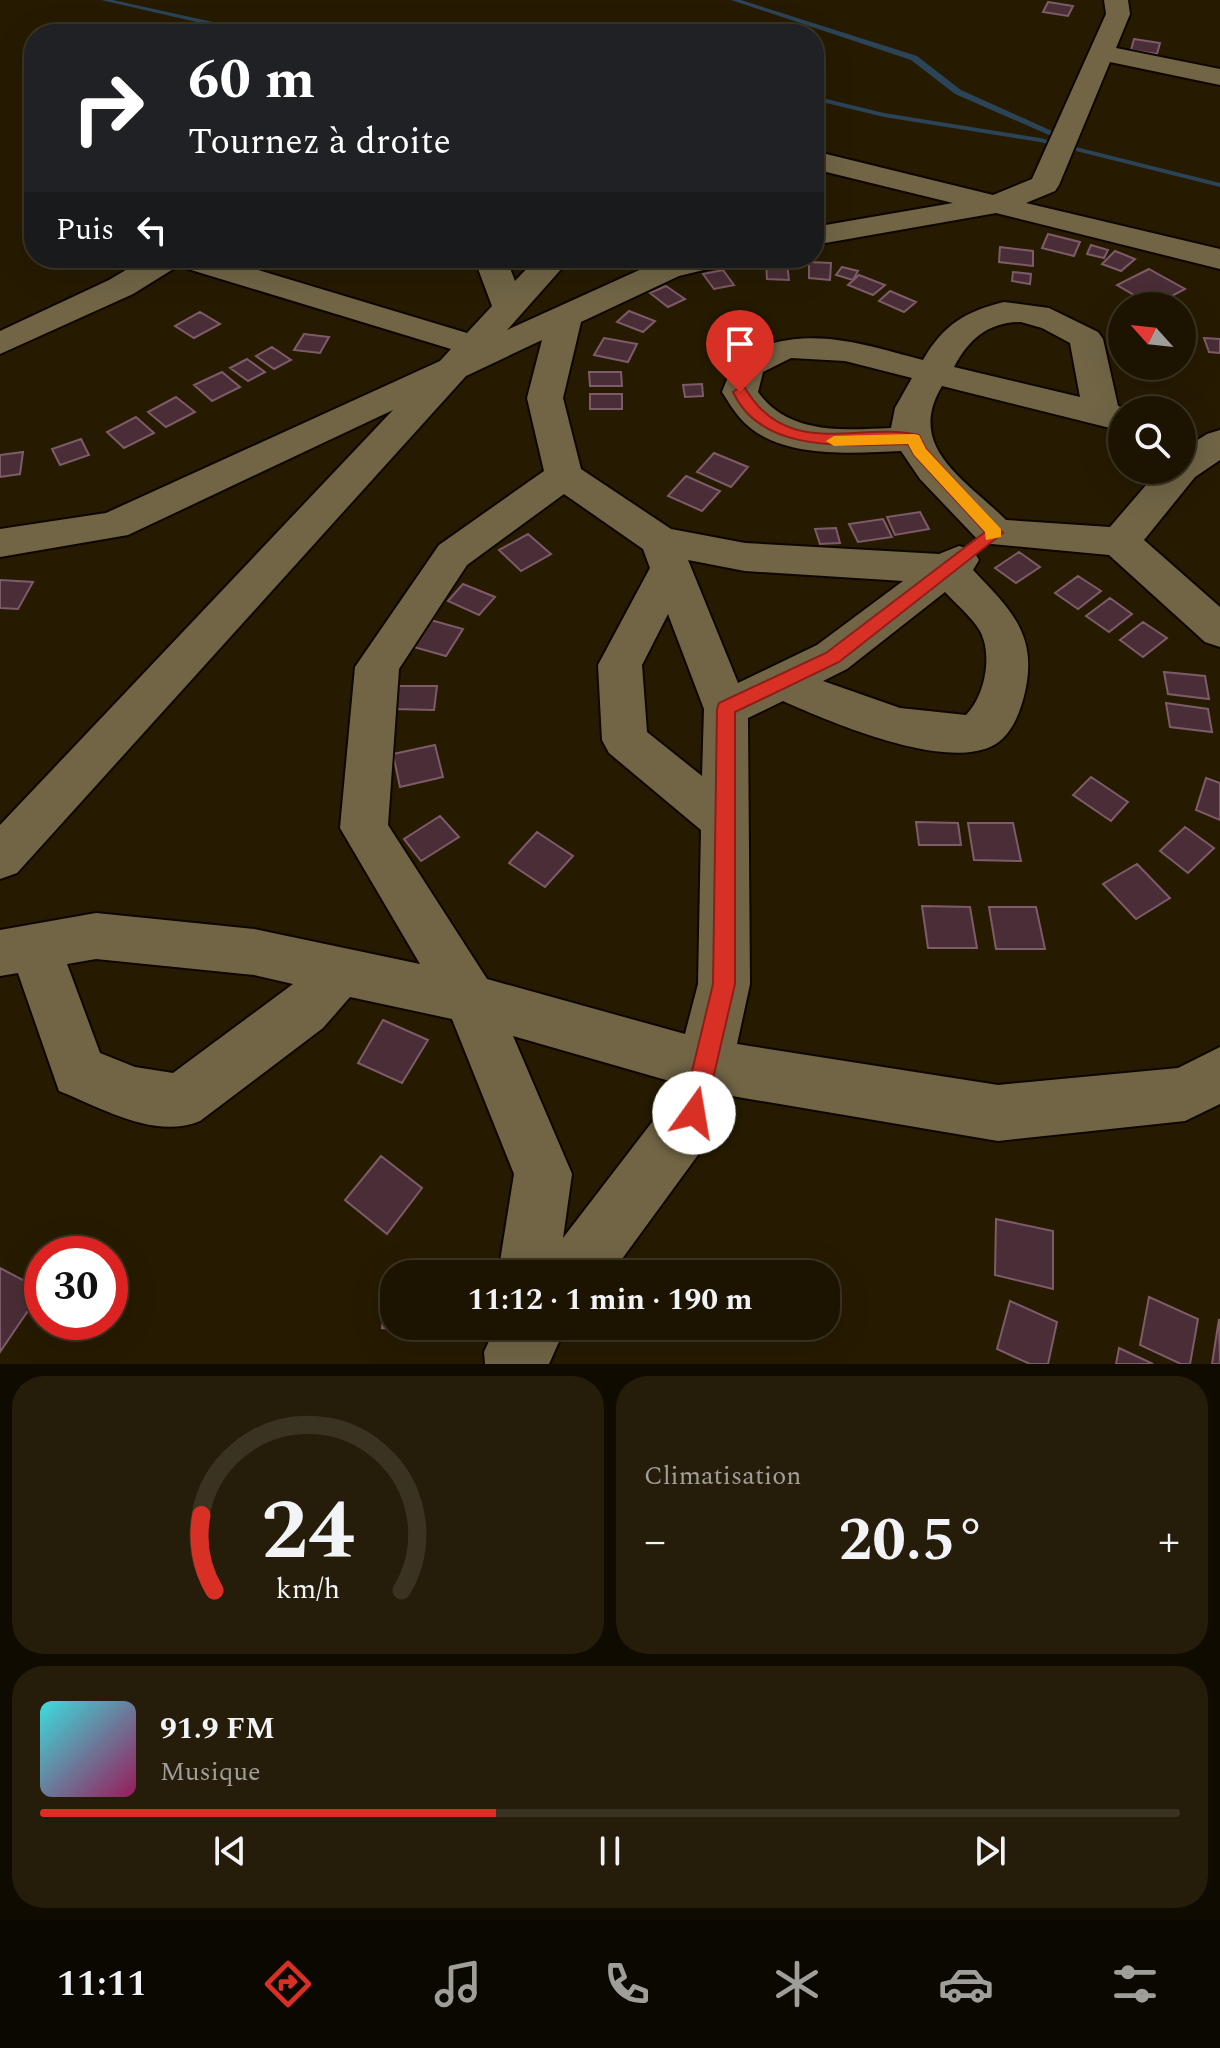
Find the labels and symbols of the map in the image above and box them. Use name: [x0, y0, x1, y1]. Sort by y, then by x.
north arrow: [1108, 292, 1196, 380]
pin: [706, 310, 774, 392]
position arrow: [652, 1071, 736, 1155]
speed limit sign: 30: [24, 1236, 128, 1340]

